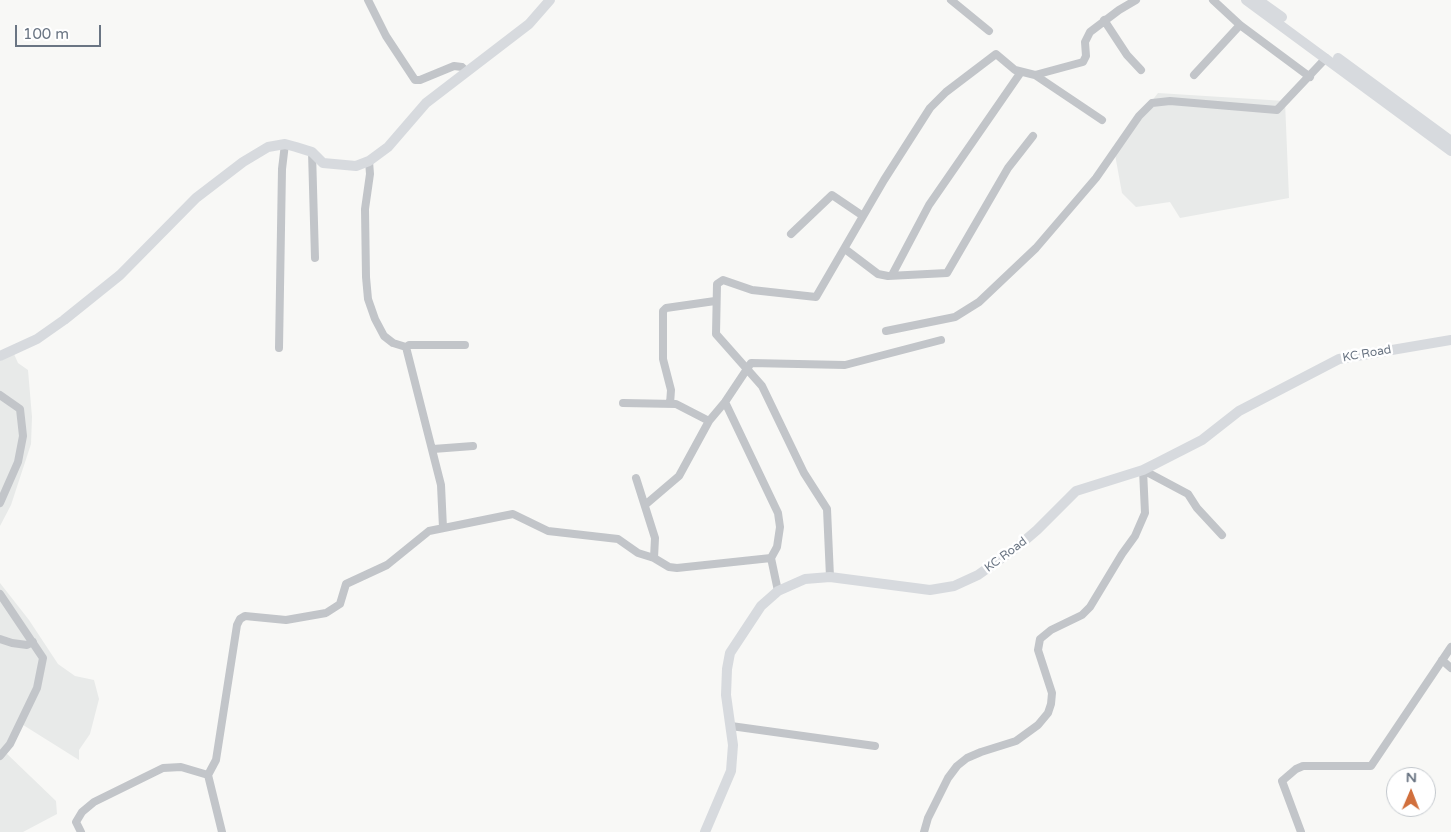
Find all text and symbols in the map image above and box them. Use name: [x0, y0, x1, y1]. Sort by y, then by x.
scale bar: [18, 15, 104, 47]
text: 100 m: [23, 25, 69, 43]
street label: KC Road: [1341, 343, 1393, 365]
street label: KC Road: [982, 534, 1030, 576]
north arrow: [1386, 767, 1436, 817]
text: N: [1405, 769, 1417, 786]

